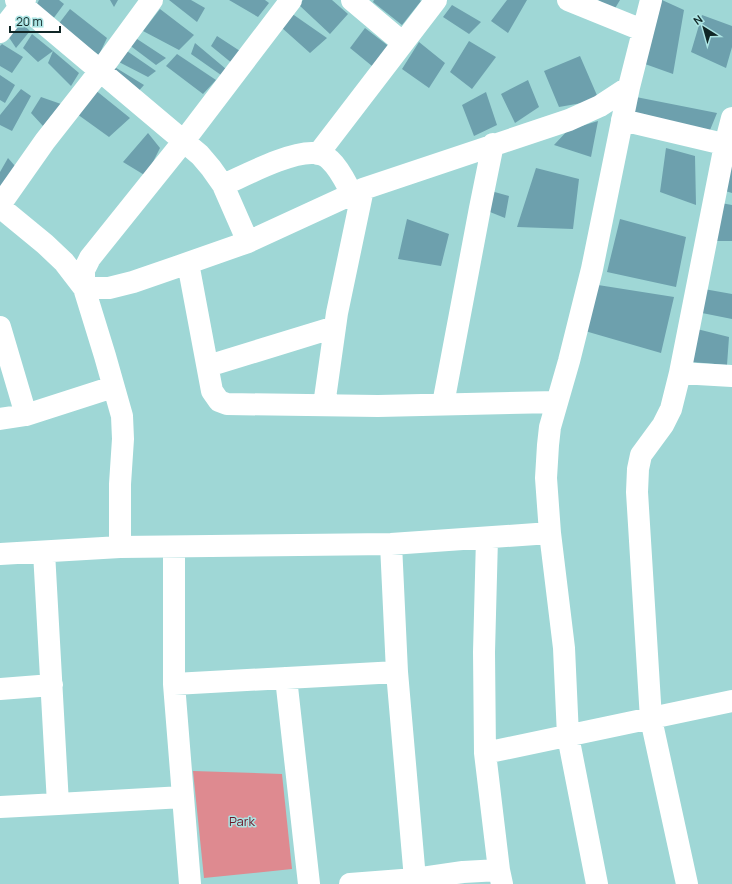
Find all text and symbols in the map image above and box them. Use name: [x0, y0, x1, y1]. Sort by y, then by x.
scale bar: [10, 8, 60, 34]
north arrow: [684, 8, 724, 48]
text: N: [690, 11, 705, 28]
text: 20 m: [16, 13, 43, 30]
park label: Park: [229, 812, 256, 830]

